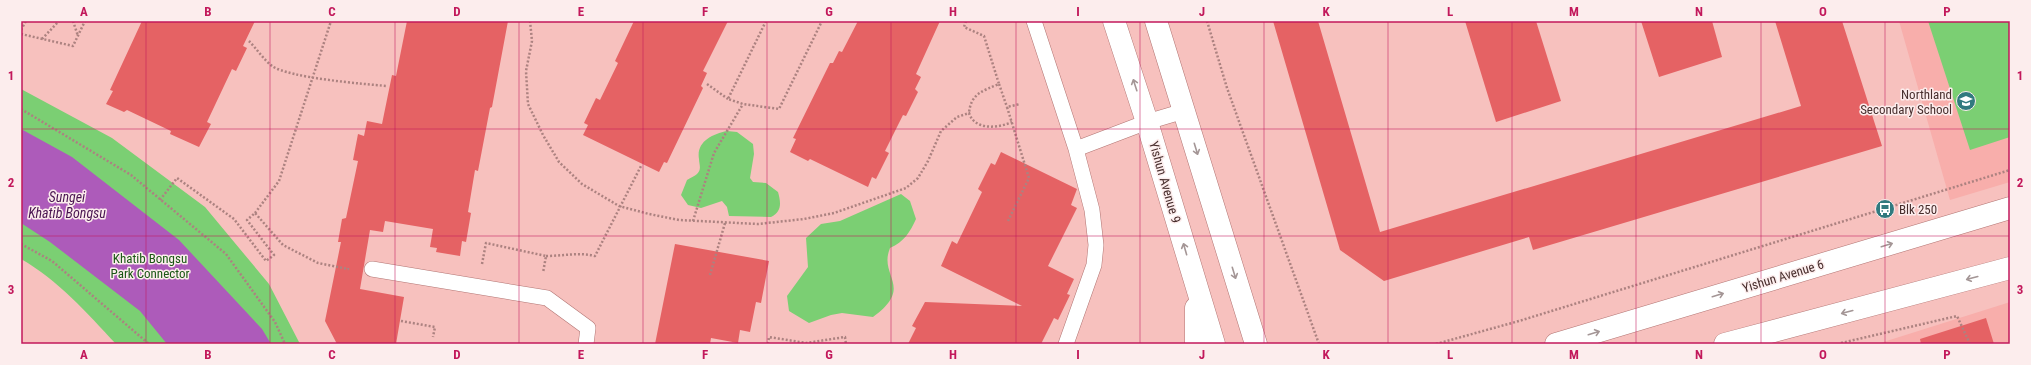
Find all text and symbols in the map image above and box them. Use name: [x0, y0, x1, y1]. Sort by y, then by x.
text: A: [80, 4, 88, 19]
text: B: [204, 4, 212, 19]
text: C: [328, 4, 336, 19]
text: D: [453, 4, 461, 19]
text: E: [578, 4, 585, 19]
text: F: [702, 4, 708, 19]
text: G: [825, 4, 833, 19]
text: H: [949, 4, 957, 19]
text: I: [1076, 4, 1080, 19]
text: J: [1199, 4, 1205, 19]
text: K: [1322, 4, 1330, 19]
text: L: [1447, 4, 1453, 19]
text: M: [1569, 4, 1579, 19]
text: N: [1695, 4, 1703, 19]
text: O: [1819, 4, 1827, 19]
text: P: [1943, 4, 1951, 19]
text: 1: [8, 68, 14, 83]
text: 1: [2017, 68, 2023, 83]
one-way arrow: [1131, 79, 1138, 92]
place label: Northland Secondary School: [1860, 87, 1952, 117]
school or university icon: Northland Secondary School: [1955, 90, 1977, 112]
street label: Yishun Avenue 9: [1146, 139, 1184, 225]
one-way arrow: [1193, 142, 1200, 155]
text: 2: [8, 175, 15, 190]
text: 2: [2017, 175, 2024, 190]
water label: Sungei Khatib Bongsu: [28, 189, 106, 221]
bus stop icon: Blk 250: [1874, 198, 1896, 220]
place label: Blk 250: [1899, 202, 1937, 217]
one-way arrow: [1880, 241, 1893, 248]
one-way arrow: [1181, 243, 1188, 256]
park label: Khatib Bongsu Park Connector: [111, 251, 190, 281]
street label: Yishun Avenue 6: [1740, 256, 1826, 296]
one-way arrow: [1231, 266, 1238, 279]
one-way arrow: [1966, 275, 1979, 282]
text: 3: [8, 282, 14, 297]
text: 3: [2017, 282, 2023, 297]
one-way arrow: [1711, 291, 1724, 298]
one-way arrow: [1840, 308, 1853, 316]
one-way arrow: [1587, 329, 1600, 336]
text: A: [80, 347, 88, 362]
text: B: [204, 347, 212, 362]
text: C: [328, 347, 336, 362]
text: D: [453, 347, 461, 362]
text: E: [578, 347, 585, 362]
text: F: [702, 347, 708, 362]
text: G: [825, 347, 833, 362]
text: H: [949, 347, 957, 362]
text: I: [1076, 347, 1080, 362]
text: J: [1199, 347, 1205, 362]
text: K: [1322, 347, 1330, 362]
text: L: [1447, 347, 1453, 362]
text: M: [1569, 347, 1579, 362]
text: N: [1695, 347, 1703, 362]
text: O: [1819, 347, 1827, 362]
text: P: [1943, 347, 1951, 362]

